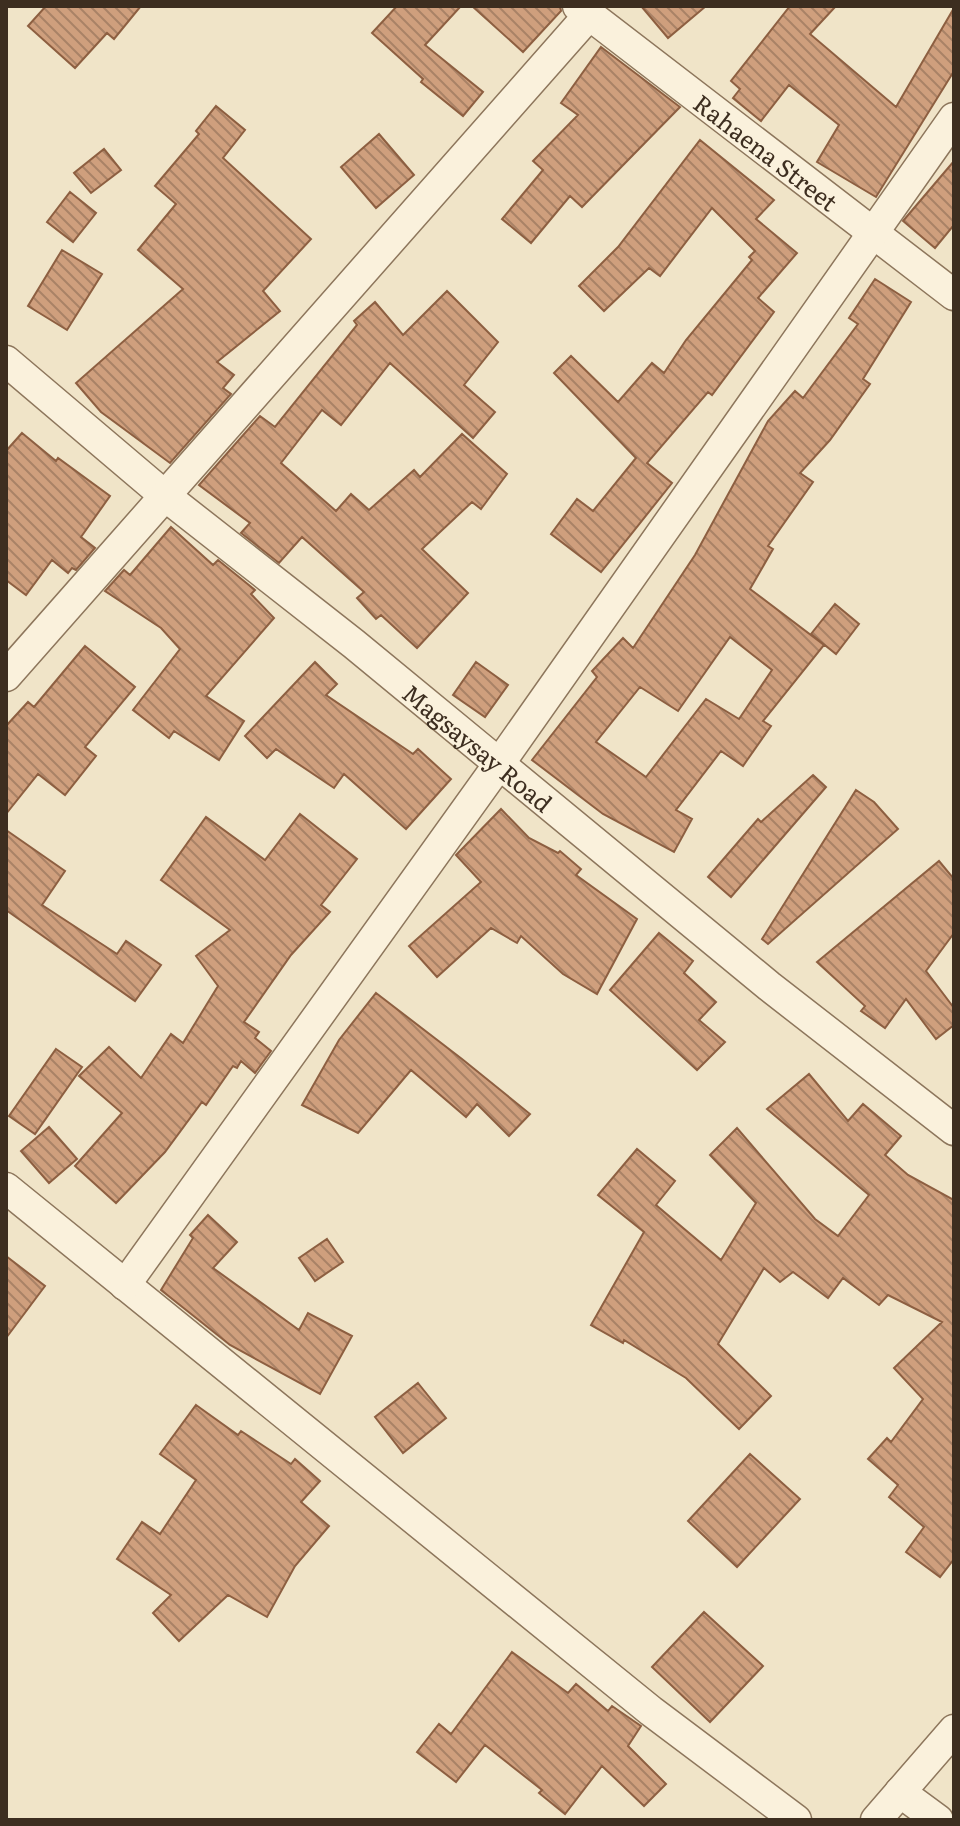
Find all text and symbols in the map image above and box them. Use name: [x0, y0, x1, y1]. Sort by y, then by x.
street label: Rahaena Street: [687, 84, 846, 218]
street label: Magsaysay Road: [396, 674, 561, 819]

